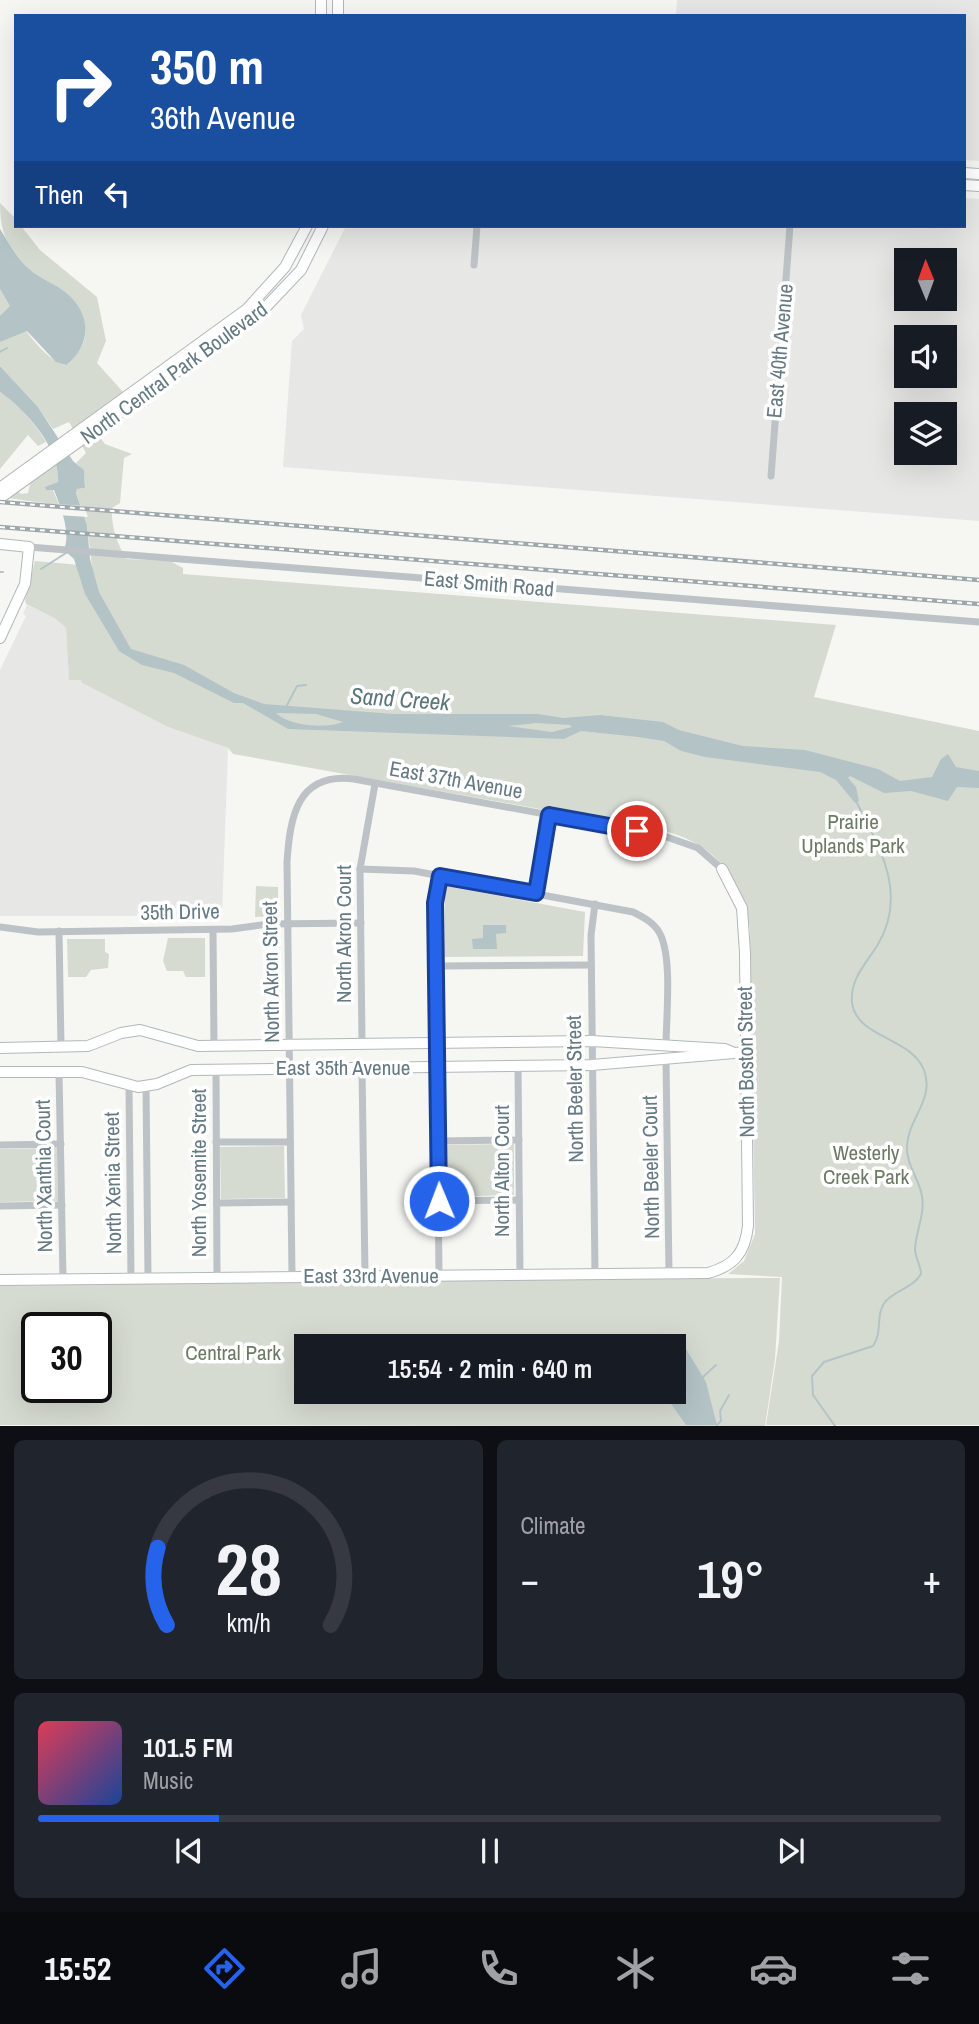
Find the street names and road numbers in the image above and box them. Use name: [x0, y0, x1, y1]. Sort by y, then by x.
street label: East 40th Avenue: [759, 283, 800, 419]
street label: North Central Park Boulevard: [74, 295, 273, 450]
street label: East Smith Road: [423, 563, 555, 604]
street label: East 37th Avenue: [387, 754, 525, 805]
street label: North Akron Court: [329, 865, 358, 1003]
street label: 35th Drive: [140, 896, 220, 927]
street label: North Akron Street: [255, 901, 286, 1043]
street label: North Boston Street: [730, 986, 761, 1138]
street label: North Beeler Street: [559, 1015, 590, 1163]
street label: East 35th Avenue: [276, 1053, 410, 1082]
street label: North Yosemite Street: [184, 1088, 213, 1257]
street label: North Beeler Court: [635, 1095, 666, 1239]
street label: North Xanthia Court: [28, 1099, 59, 1253]
street label: North Alton Court: [487, 1105, 516, 1237]
street label: North Xenia Street: [97, 1111, 128, 1254]
street label: East 33rd Avenue: [303, 1261, 439, 1290]

